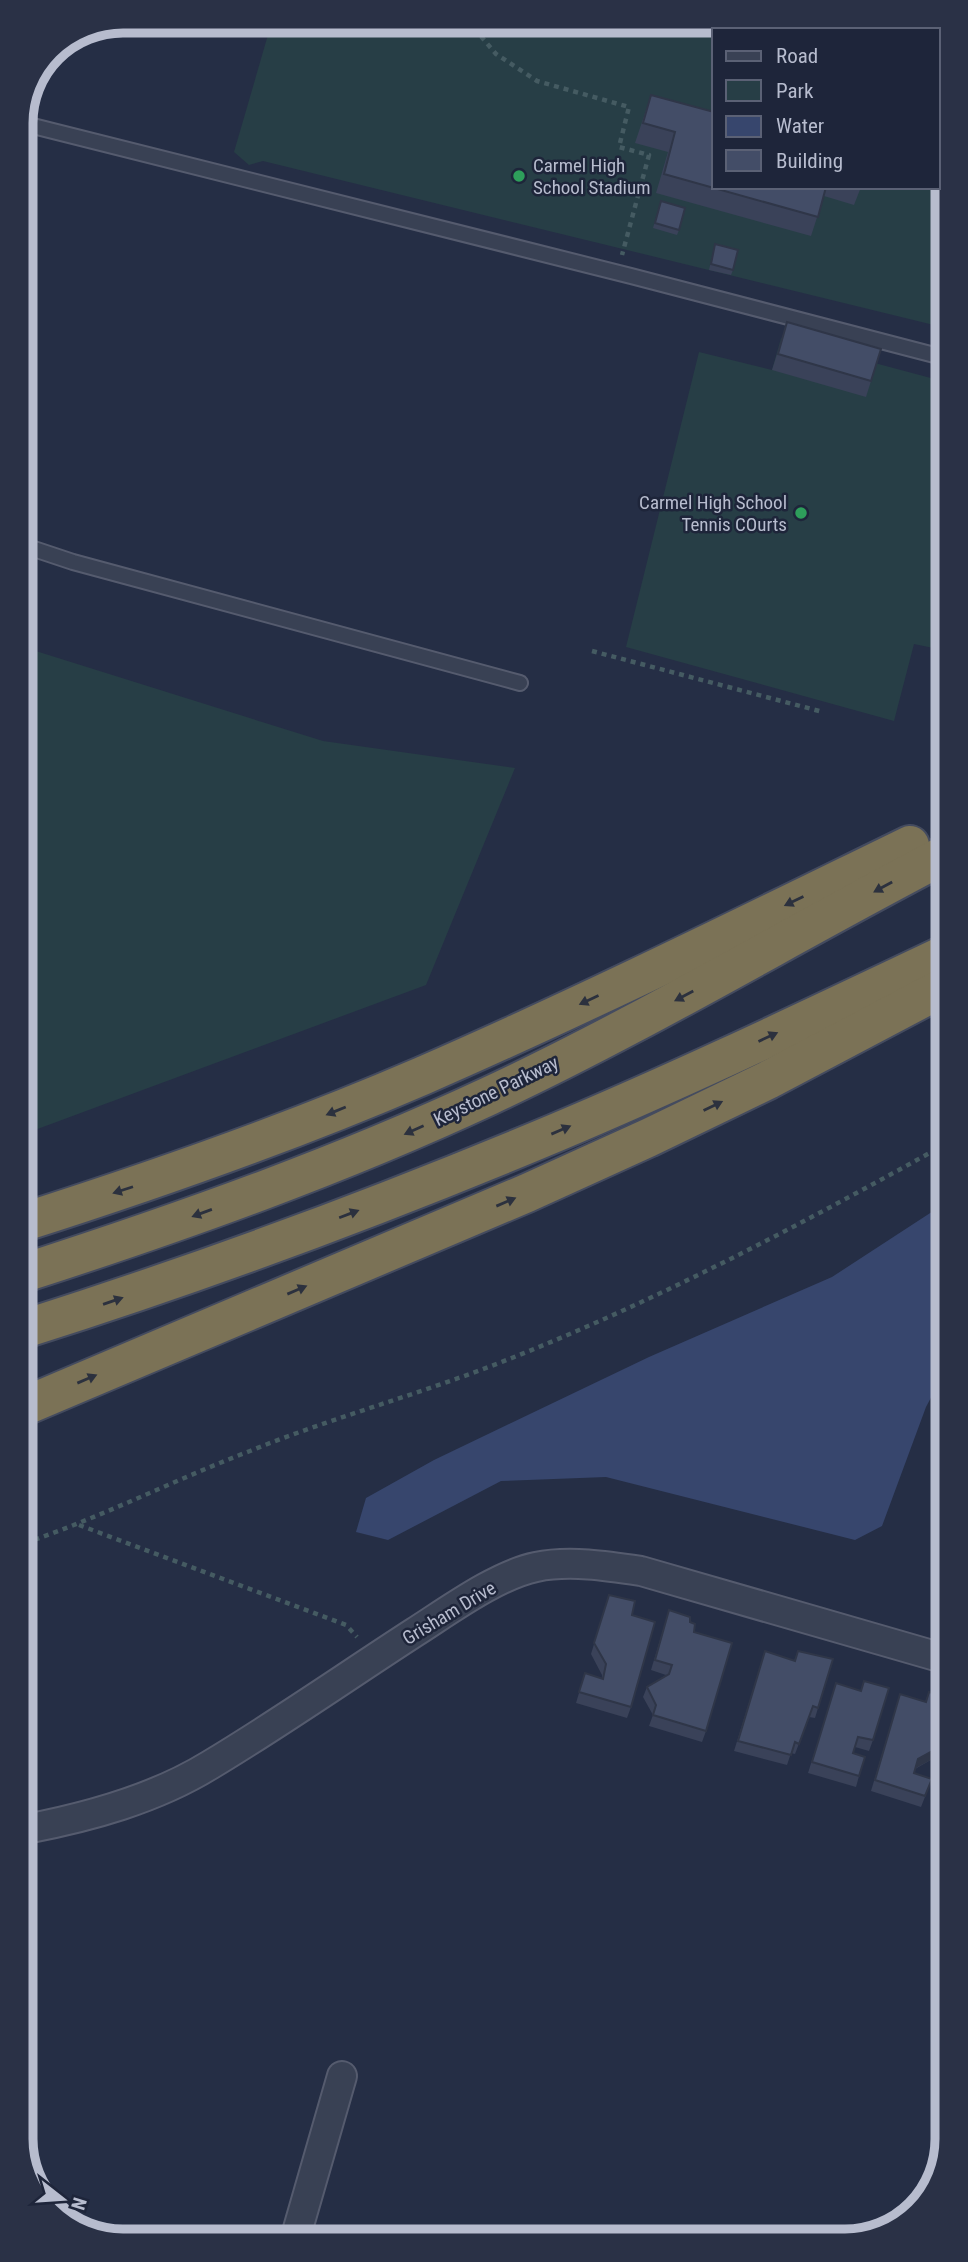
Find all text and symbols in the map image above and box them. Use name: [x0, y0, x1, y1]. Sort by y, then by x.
legend: [712, 28, 940, 189]
text: Road: [776, 44, 818, 68]
text: Park: [776, 79, 814, 103]
text: Water: [776, 114, 824, 138]
text: Building: [776, 149, 843, 173]
place label: Carmel High School Stadium: [533, 154, 650, 199]
marker: Carmel High School Stadium: [511, 168, 527, 184]
place label: Carmel High School Tennis COurts: [639, 491, 787, 536]
marker: Carmel High School Tennis COurts: [793, 505, 809, 521]
one-way arrow: [874, 881, 893, 893]
one-way arrow: [784, 896, 804, 907]
one-way arrow: [674, 990, 694, 1002]
one-way arrow: [579, 994, 599, 1006]
one-way arrow: [758, 1031, 779, 1042]
street label: Keystone Parkway: [430, 1051, 562, 1131]
one-way arrow: [703, 1101, 723, 1112]
one-way arrow: [325, 1105, 346, 1116]
one-way arrow: [404, 1124, 424, 1136]
one-way arrow: [551, 1125, 572, 1136]
one-way arrow: [112, 1186, 133, 1196]
one-way arrow: [496, 1196, 517, 1207]
one-way arrow: [192, 1208, 213, 1219]
one-way arrow: [339, 1209, 360, 1220]
one-way arrow: [287, 1285, 308, 1296]
one-way arrow: [102, 1295, 123, 1306]
one-way arrow: [77, 1373, 98, 1384]
street label: Grisham Drive: [398, 1576, 500, 1650]
north arrow: [28, 2164, 98, 2234]
text: N: [66, 2195, 91, 2213]

